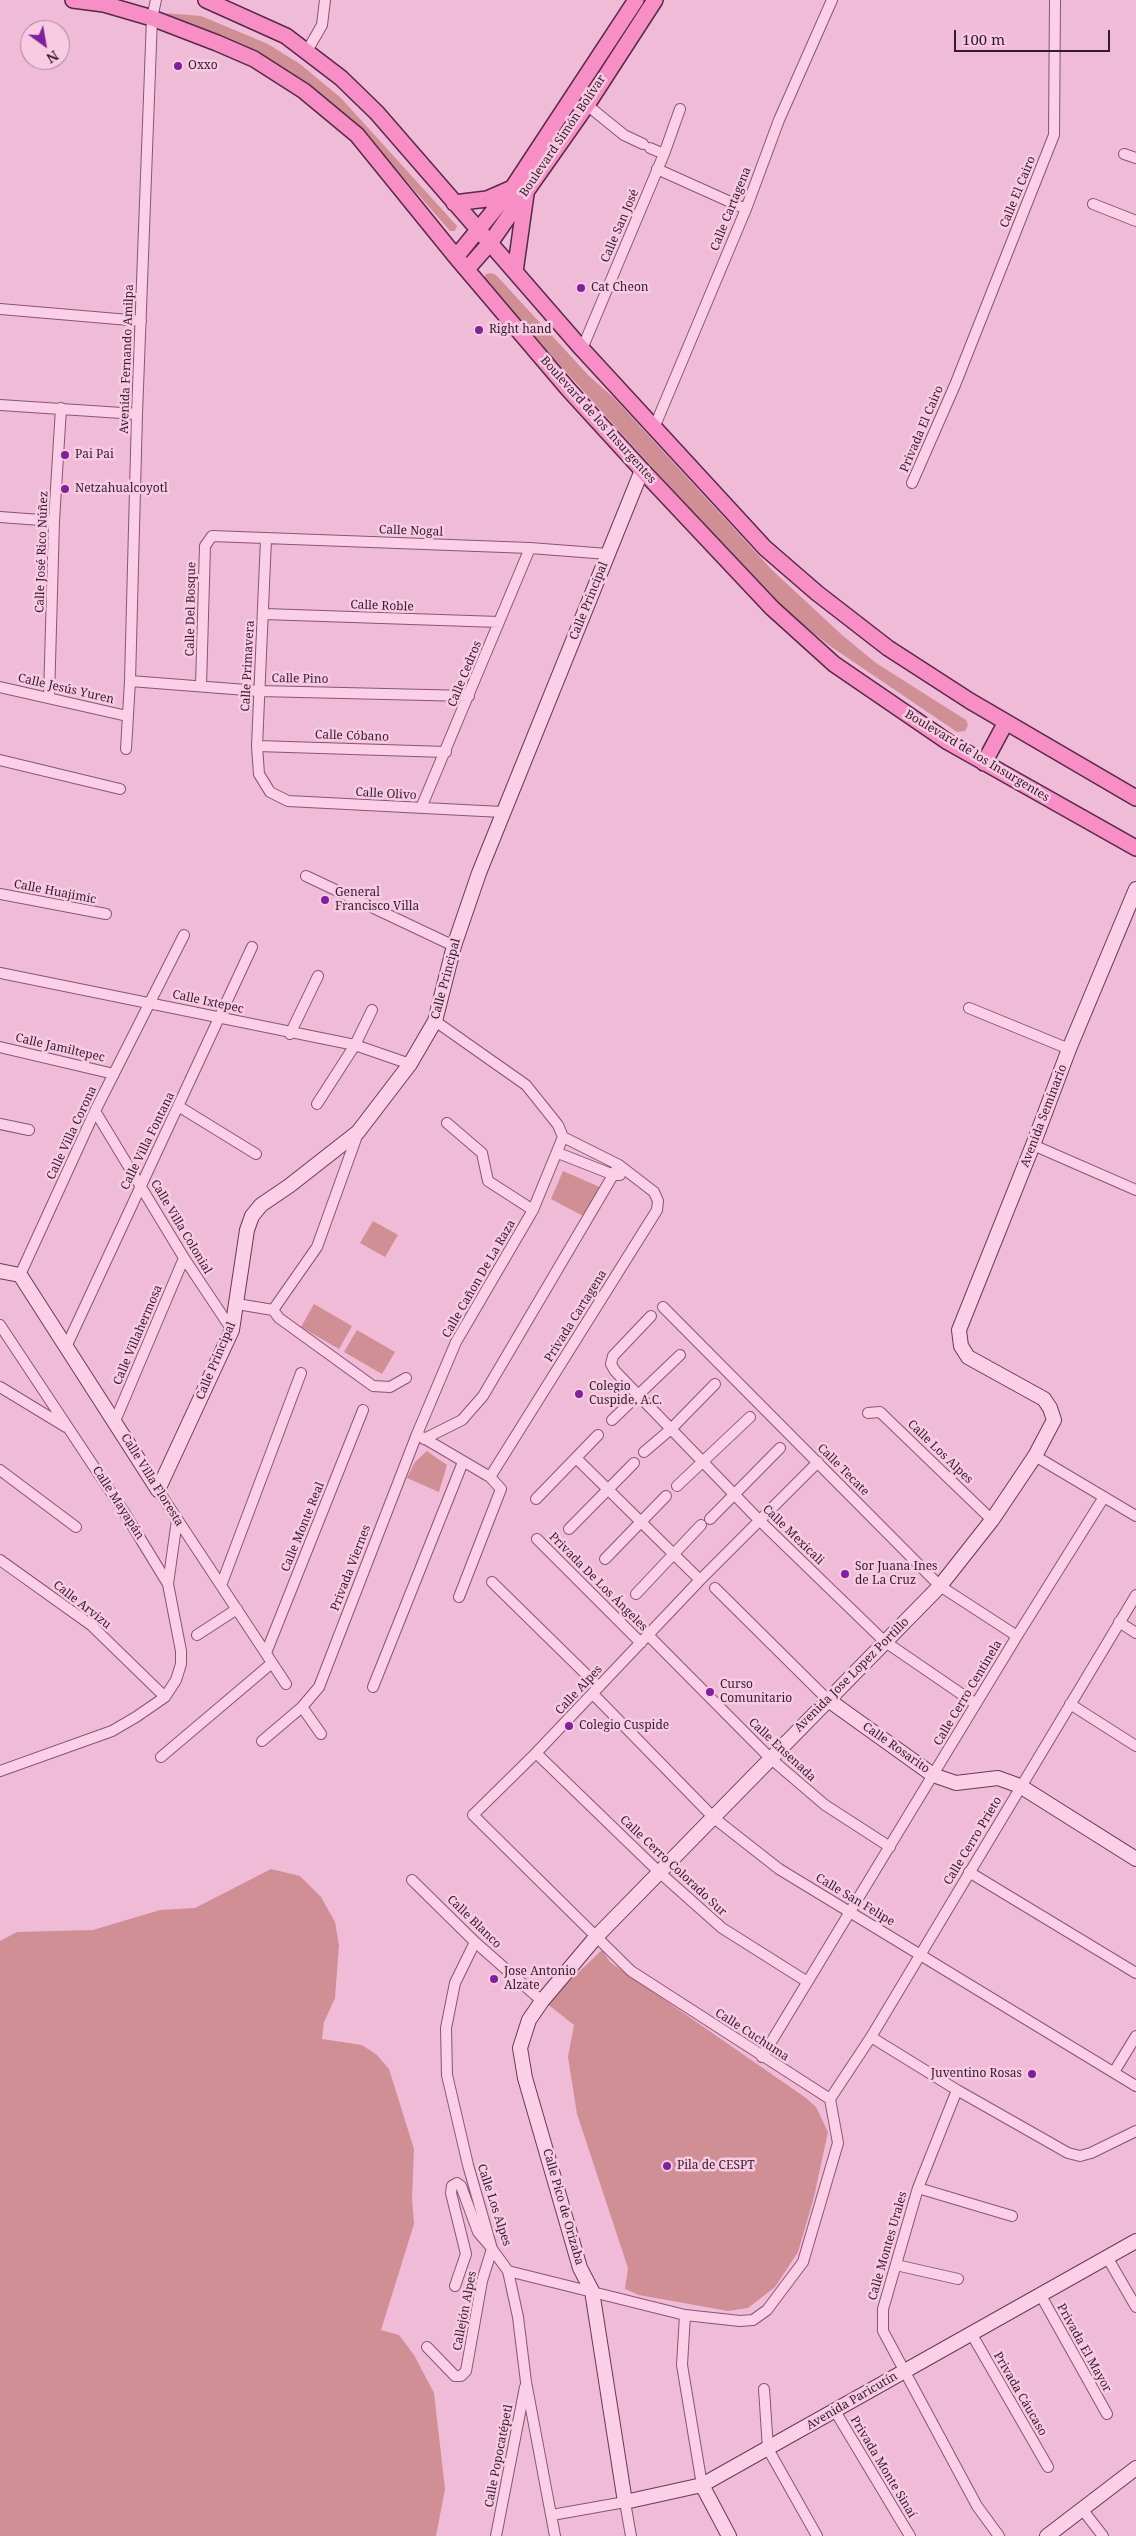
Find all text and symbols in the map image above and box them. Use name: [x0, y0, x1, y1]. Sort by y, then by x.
north arrow: [20, 20, 70, 70]
scale bar: [956, 20, 1112, 52]
text: 100 m: [962, 29, 1005, 49]
text: N: [43, 46, 62, 68]
place label: Oxxo: [188, 59, 218, 73]
marker: Oxxo: [172, 60, 184, 72]
street label: Boulevard Simón Bolívar: [517, 72, 609, 200]
street label: Calle El Cairo: [997, 154, 1039, 230]
street label: Calle Cartagena: [708, 165, 754, 253]
street label: Calle San José: [598, 187, 642, 265]
place label: Cat Cheon: [591, 281, 649, 295]
marker: Cat Cheon: [575, 282, 587, 294]
street label: Avenida Fernando Amilpa: [117, 284, 137, 434]
place label: Right hand: [489, 323, 552, 337]
marker: Right hand: [473, 324, 485, 336]
street label: Boulevard de los Insurgentes: [537, 354, 659, 486]
street label: Privada El Cairo: [897, 384, 947, 474]
place label: Pai Pai: [75, 448, 114, 462]
marker: Pai Pai: [59, 449, 71, 461]
place label: Netzahualcoyotl: [75, 482, 168, 496]
marker: Netzahualcoyotl: [59, 483, 71, 495]
street label: Calle José Rico Núñez: [33, 491, 51, 613]
street label: Calle Nogal: [379, 523, 443, 539]
street label: Calle Principal: [567, 560, 611, 642]
street label: Calle Del Bosque: [183, 562, 199, 656]
street label: Calle Roble: [350, 598, 414, 614]
street label: Calle Primavera: [238, 620, 258, 712]
street label: Calle Cedros: [445, 639, 485, 709]
street label: Calle Jesús Yuren: [16, 671, 116, 707]
street label: Calle Pino: [271, 671, 329, 687]
street label: Boulevard de los Insurgentes: [902, 707, 1052, 805]
street label: Calle Cóbano: [315, 728, 389, 744]
street label: Calle Olivo: [355, 785, 417, 803]
street label: Calle Huajimic: [13, 877, 97, 907]
place label: General Francisco Villa: [335, 886, 419, 914]
marker: General Francisco Villa: [319, 894, 331, 906]
street label: Calle Principal: [428, 937, 464, 1021]
street label: Calle Ixtepec: [171, 987, 245, 1017]
street label: Calle Jamiltepec: [14, 1031, 106, 1065]
street label: Avenida Seminario: [1018, 1063, 1070, 1169]
street label: Calle Villa Corona: [44, 1084, 100, 1182]
street label: Calle Villa Fontana: [118, 1090, 178, 1192]
street label: Calle Villa Colonial: [147, 1177, 215, 1277]
street label: Calle Cañon De La Raza: [439, 1217, 519, 1341]
street label: Privada Cartagena: [542, 1267, 610, 1365]
street label: Calle Villahermosa: [110, 1283, 166, 1387]
street label: Calle Principal: [193, 1320, 239, 1402]
place label: Colegio Cuspide, A.C.: [589, 1380, 662, 1408]
marker: Colegio Cuspide, A.C.: [573, 1388, 585, 1400]
street label: Calle Los Alpes: [904, 1417, 976, 1487]
street label: Calle Villa Floresta: [118, 1431, 186, 1529]
street label: Calle Tecate: [814, 1441, 872, 1499]
street label: Calle Mayapán: [89, 1464, 147, 1542]
street label: Calle Monte Real: [278, 1480, 328, 1574]
street label: Calle Mexicali: [759, 1502, 827, 1568]
street label: Privada Viernes: [328, 1523, 374, 1613]
street label: Privada De Los Ángeles: [546, 1530, 650, 1634]
place label: Sor Juana Ines de La Cruz: [855, 1560, 937, 1588]
marker: Sor Juana Ines de La Cruz: [839, 1568, 851, 1580]
street label: Calle Arvizu: [50, 1578, 114, 1632]
street label: Avenida Jose Lopez Portillo: [792, 1615, 912, 1735]
street label: Calle Cerro Centinela: [931, 1638, 1005, 1748]
street label: Calle Alpes: [552, 1662, 606, 1718]
place label: Curso Comunitario: [720, 1678, 792, 1706]
marker: Curso Comunitario: [704, 1686, 716, 1698]
street label: Calle Ensenada: [745, 1715, 819, 1785]
place label: Colegio Cuspide: [579, 1719, 669, 1733]
marker: Colegio Cuspide: [563, 1720, 575, 1732]
street label: Calle Rosarito: [860, 1720, 932, 1776]
street label: Calle Cerro Prieto: [941, 1794, 1005, 1888]
street label: Calle Cerro Colorado Sur: [617, 1813, 729, 1919]
street label: Calle San Felipe: [813, 1871, 897, 1929]
street label: Calle Blanco: [444, 1893, 504, 1951]
place label: Jose Antonio Alzate: [504, 1965, 576, 1993]
marker: Jose Antonio Alzate: [488, 1973, 500, 1985]
street label: Calle Cuchuma: [712, 2006, 792, 2064]
place label: Juventino Rosas: [931, 2067, 1022, 2081]
marker: Juventino Rosas: [1026, 2068, 1038, 2080]
street label: Calle Pico de Orizaba: [539, 2147, 587, 2267]
place label: Pila de CESPT: [677, 2159, 755, 2173]
marker: Pila de CESPT: [661, 2160, 673, 2172]
street label: Calle Los Alpes: [474, 2162, 514, 2248]
street label: Calle Montes Urales: [866, 2190, 910, 2302]
street label: Callejón Alpes: [450, 2270, 480, 2352]
street label: Privada El Mayor: [1054, 2301, 1114, 2395]
street label: Privada Cáucaso: [990, 2350, 1050, 2438]
street label: Avenida Paricutín: [804, 2369, 900, 2433]
street label: Calle Popocatépetl: [482, 2403, 516, 2509]
street label: Privada Monte Sinaí: [847, 2414, 919, 2520]

